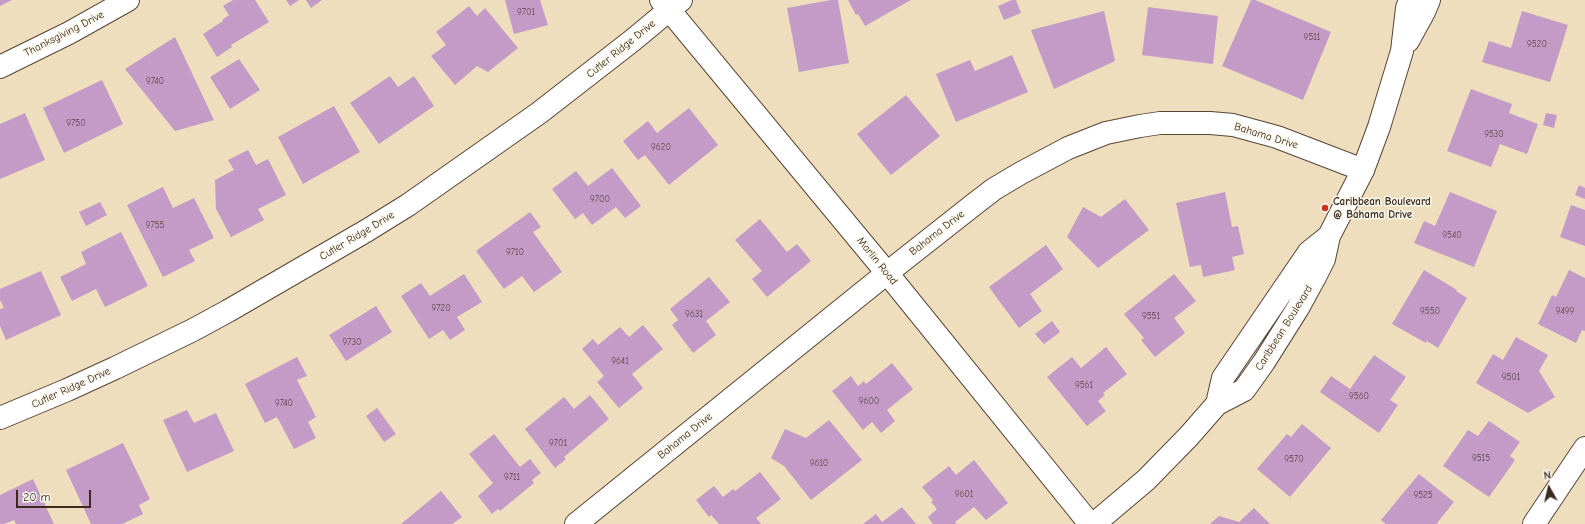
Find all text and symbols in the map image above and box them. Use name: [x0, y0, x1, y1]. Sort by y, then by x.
house number: 9701: [517, 7, 535, 17]
street label: Thanksgiving Drive: [22, 8, 106, 60]
street label: Cutler Ridge Drive: [584, 17, 658, 81]
house number: 9511: [1304, 32, 1320, 42]
house number: 9520: [1527, 39, 1547, 49]
house number: 9740: [146, 76, 164, 86]
house number: 9750: [66, 118, 86, 128]
street label: Bahama Drive: [1232, 120, 1300, 152]
house number: 9530: [1484, 129, 1504, 139]
house number: 9620: [651, 142, 671, 152]
house number: 9700: [590, 194, 610, 204]
place label: Caribbean Boulevard @ Bahama Drive: [1333, 195, 1431, 221]
marker: Caribbean Boulevard @ Bahama Drive: [1320, 203, 1330, 213]
street label: Bahama Drive: [907, 207, 967, 259]
street label: Cutler Ridge Drive: [317, 208, 397, 264]
house number: 9755: [146, 220, 164, 230]
house number: 9540: [1442, 230, 1462, 240]
street label: Marlin Road: [854, 234, 900, 288]
house number: 9710: [506, 247, 524, 257]
street label: Caribbean Boulevard: [1252, 283, 1316, 373]
house number: 9720: [431, 303, 451, 313]
house number: 9550: [1420, 306, 1440, 316]
house number: 9499: [1556, 306, 1574, 316]
house number: 9631: [685, 309, 703, 319]
house number: 9551: [1142, 311, 1160, 321]
house number: 9730: [342, 337, 362, 347]
house number: 9641: [611, 356, 629, 366]
street label: Cutler Ridge Drive: [29, 365, 113, 411]
house number: 9501: [1502, 372, 1520, 382]
house number: 9561: [1075, 380, 1093, 390]
house number: 9560: [1349, 391, 1369, 401]
house number: 9600: [859, 396, 879, 406]
house number: 9740: [275, 398, 293, 408]
street label: Bahama Drive: [655, 410, 715, 462]
house number: 9701: [549, 438, 567, 448]
house number: 9515: [1472, 453, 1490, 463]
house number: 9570: [1284, 454, 1304, 464]
house number: 9610: [810, 458, 828, 468]
north arrow: [1529, 468, 1569, 508]
text: N: [1543, 469, 1552, 483]
house number: 9711: [504, 472, 520, 482]
scale bar: [18, 482, 93, 508]
house number: 9601: [955, 489, 973, 499]
text: 20 m: [23, 490, 51, 504]
house number: 9525: [1413, 490, 1433, 500]

